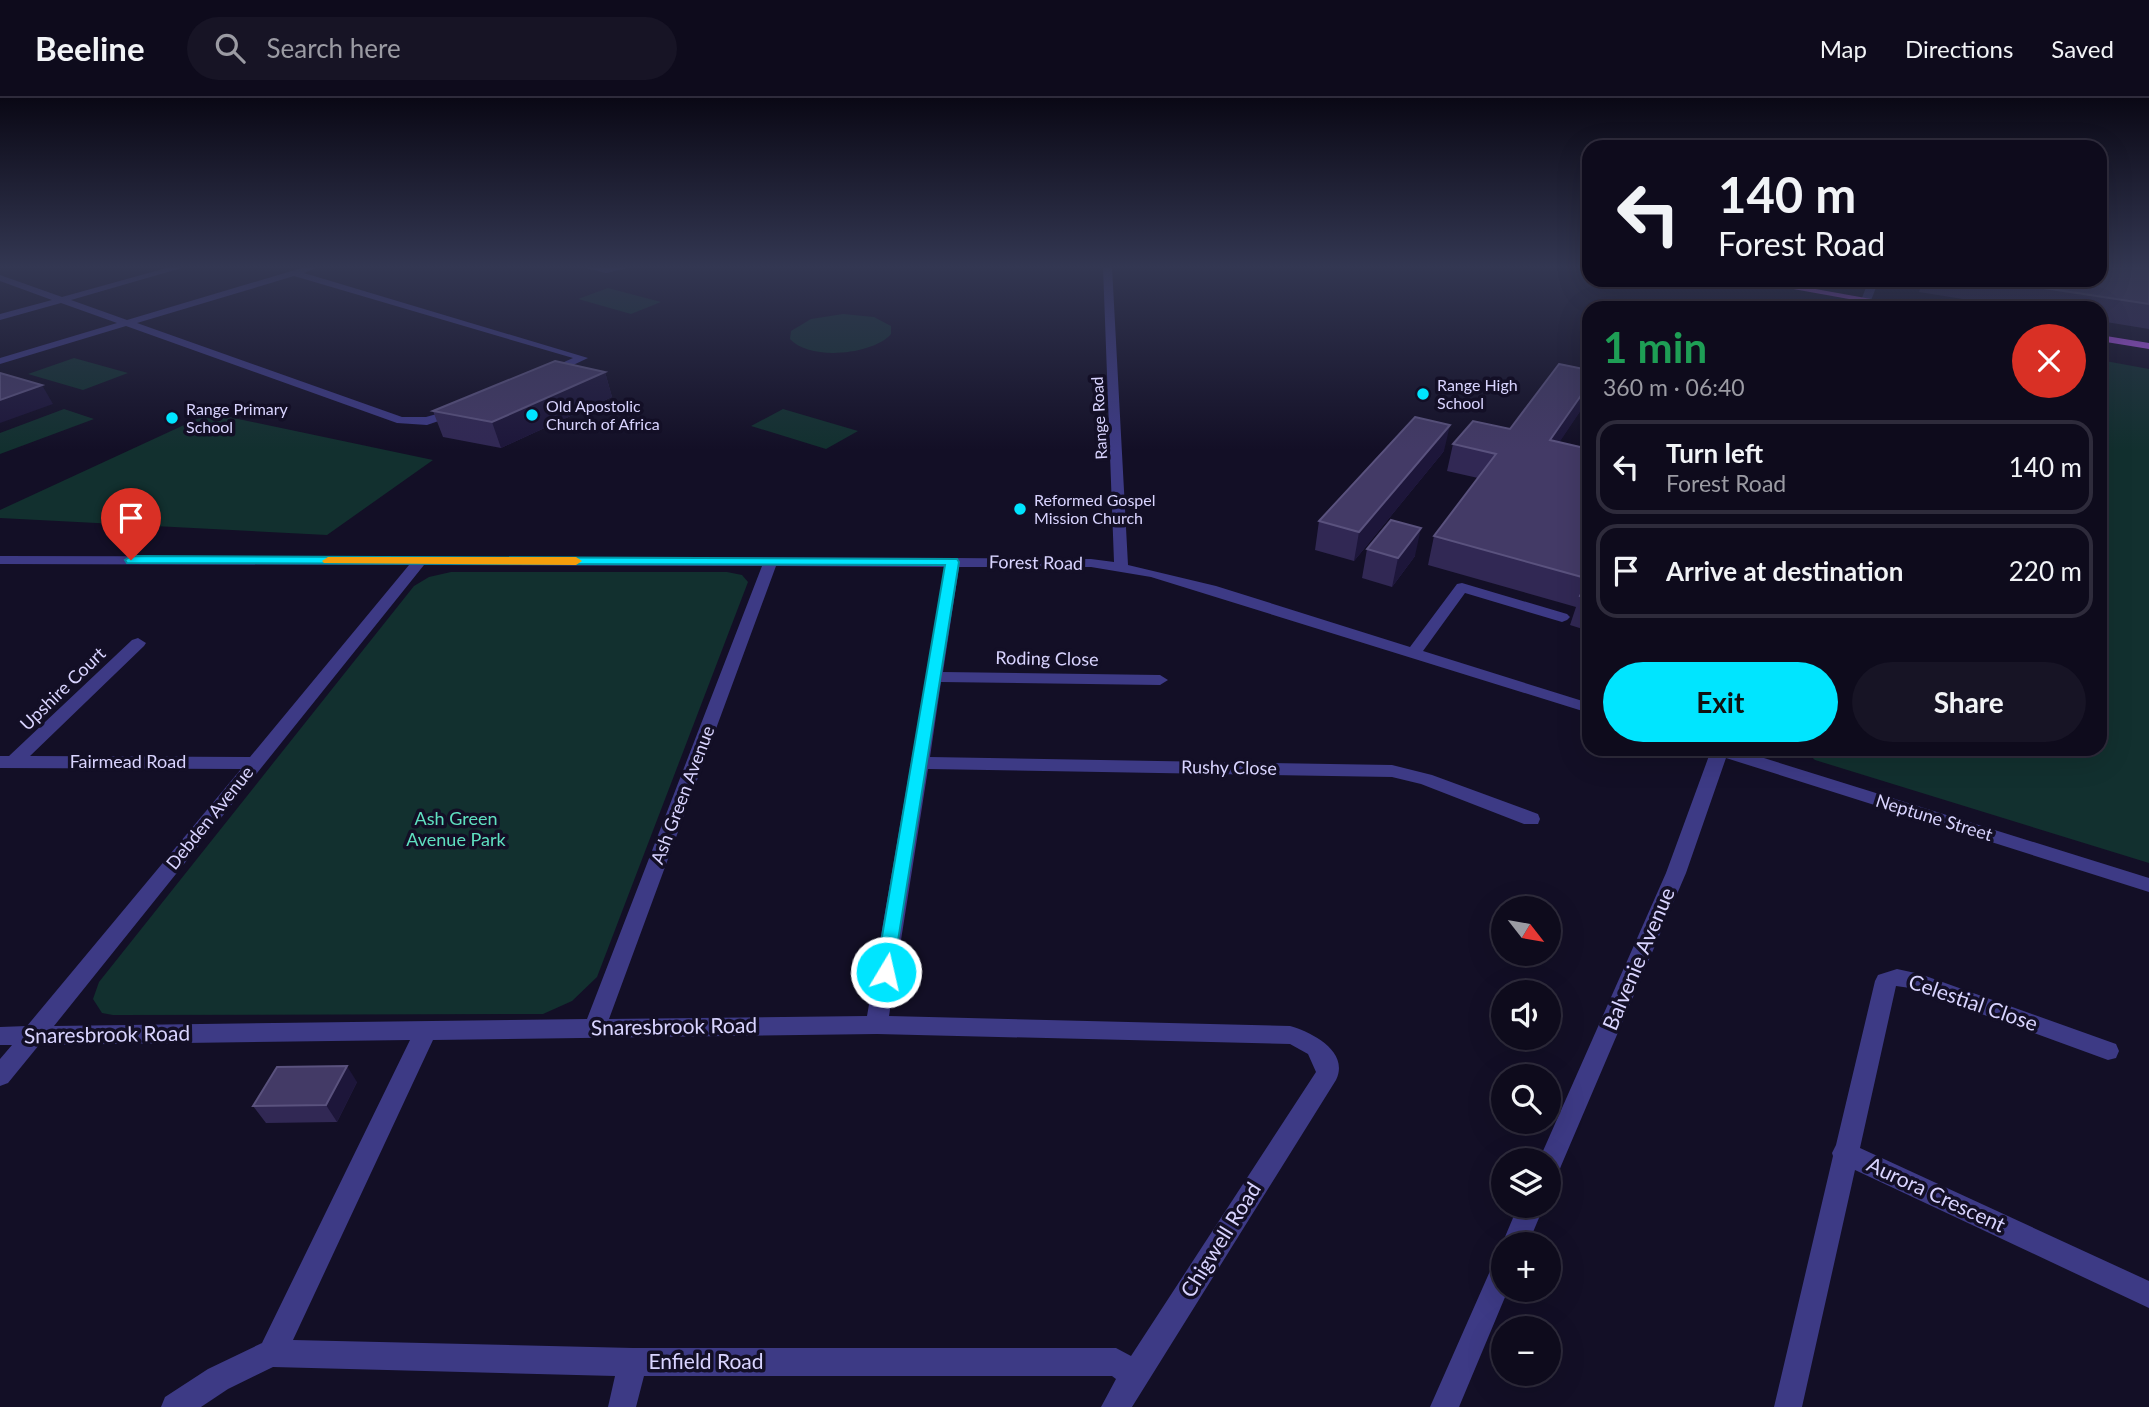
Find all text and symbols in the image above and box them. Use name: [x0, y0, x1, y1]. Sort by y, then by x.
search box: [187, 17, 677, 80]
text: Beeline: [35, 28, 145, 68]
icon: search: [211, 29, 249, 67]
text: Search here: [267, 32, 401, 64]
text: Map: [1820, 34, 1867, 63]
text: Directions: [1905, 34, 2013, 63]
text: Saved: [2051, 34, 2114, 63]
text: 140 m: [1718, 165, 1856, 223]
icon: left: [1603, 168, 1694, 259]
text: Forest Road: [1718, 224, 1885, 263]
text: 1 min: [1603, 322, 1707, 372]
button: close: [2012, 324, 2086, 398]
text: 360 m · 06:40: [1603, 373, 1745, 401]
place label: Range High School: [1437, 375, 1518, 412]
street label: Range Road: [1087, 376, 1110, 460]
marker: Range High School: [1415, 386, 1431, 402]
place label: Old Apostolic Church of Africa: [546, 396, 660, 433]
place label: Range Primary School: [186, 399, 289, 436]
marker: Old Apostolic Church of Africa: [524, 407, 540, 423]
marker: Range Primary School: [164, 410, 180, 426]
text: Turn left: [1666, 437, 1763, 469]
icon: left: [1607, 448, 1645, 486]
text: 140 m: [2009, 451, 2082, 483]
text: Forest Road: [1666, 469, 1786, 497]
pin: [101, 488, 161, 560]
place label: Reformed Gospel Mission Church: [1034, 490, 1156, 527]
icon: arrive: [112, 499, 150, 537]
marker: Reformed Gospel Mission Church: [1012, 501, 1028, 517]
street label: Forest Road: [989, 550, 1083, 574]
icon: arrive: [1607, 552, 1645, 590]
text: Arrive at destination: [1666, 555, 1903, 587]
text: 220 m: [2009, 555, 2082, 587]
street label: Upshire Court: [15, 642, 110, 735]
street label: Roding Close: [995, 646, 1099, 670]
button: Exit: [1603, 662, 1838, 742]
button: Share: [1852, 662, 2086, 742]
street label: Ash Green Avenue: [646, 722, 719, 867]
street label: Fairmead Road: [70, 750, 186, 772]
street label: Rushy Close: [1181, 755, 1277, 779]
street label: Debden Avenue: [161, 761, 258, 873]
street label: Neptune Street: [1873, 789, 1996, 845]
park label: Ash Green Avenue Park: [406, 807, 507, 850]
street label: Balvenie Avenue: [1596, 883, 1679, 1033]
north arrow: [1491, 896, 1561, 966]
map controls: [1491, 896, 1561, 1386]
position arrow: [849, 935, 923, 1009]
street label: Celestial Close: [1906, 968, 2041, 1035]
button: sound: [1491, 980, 1561, 1050]
street label: Snaresbrook Road: [591, 1012, 757, 1039]
street label: Snaresbrook Road: [24, 1020, 190, 1047]
button: search: [1491, 1064, 1561, 1134]
button: layers: [1491, 1148, 1561, 1218]
street label: Aurora Crescent: [1864, 1151, 2010, 1237]
street label: Chigwell Road: [1174, 1177, 1265, 1301]
button: +: [1491, 1232, 1561, 1302]
button: −: [1491, 1316, 1561, 1386]
street label: Enfield Road: [648, 1348, 764, 1373]

